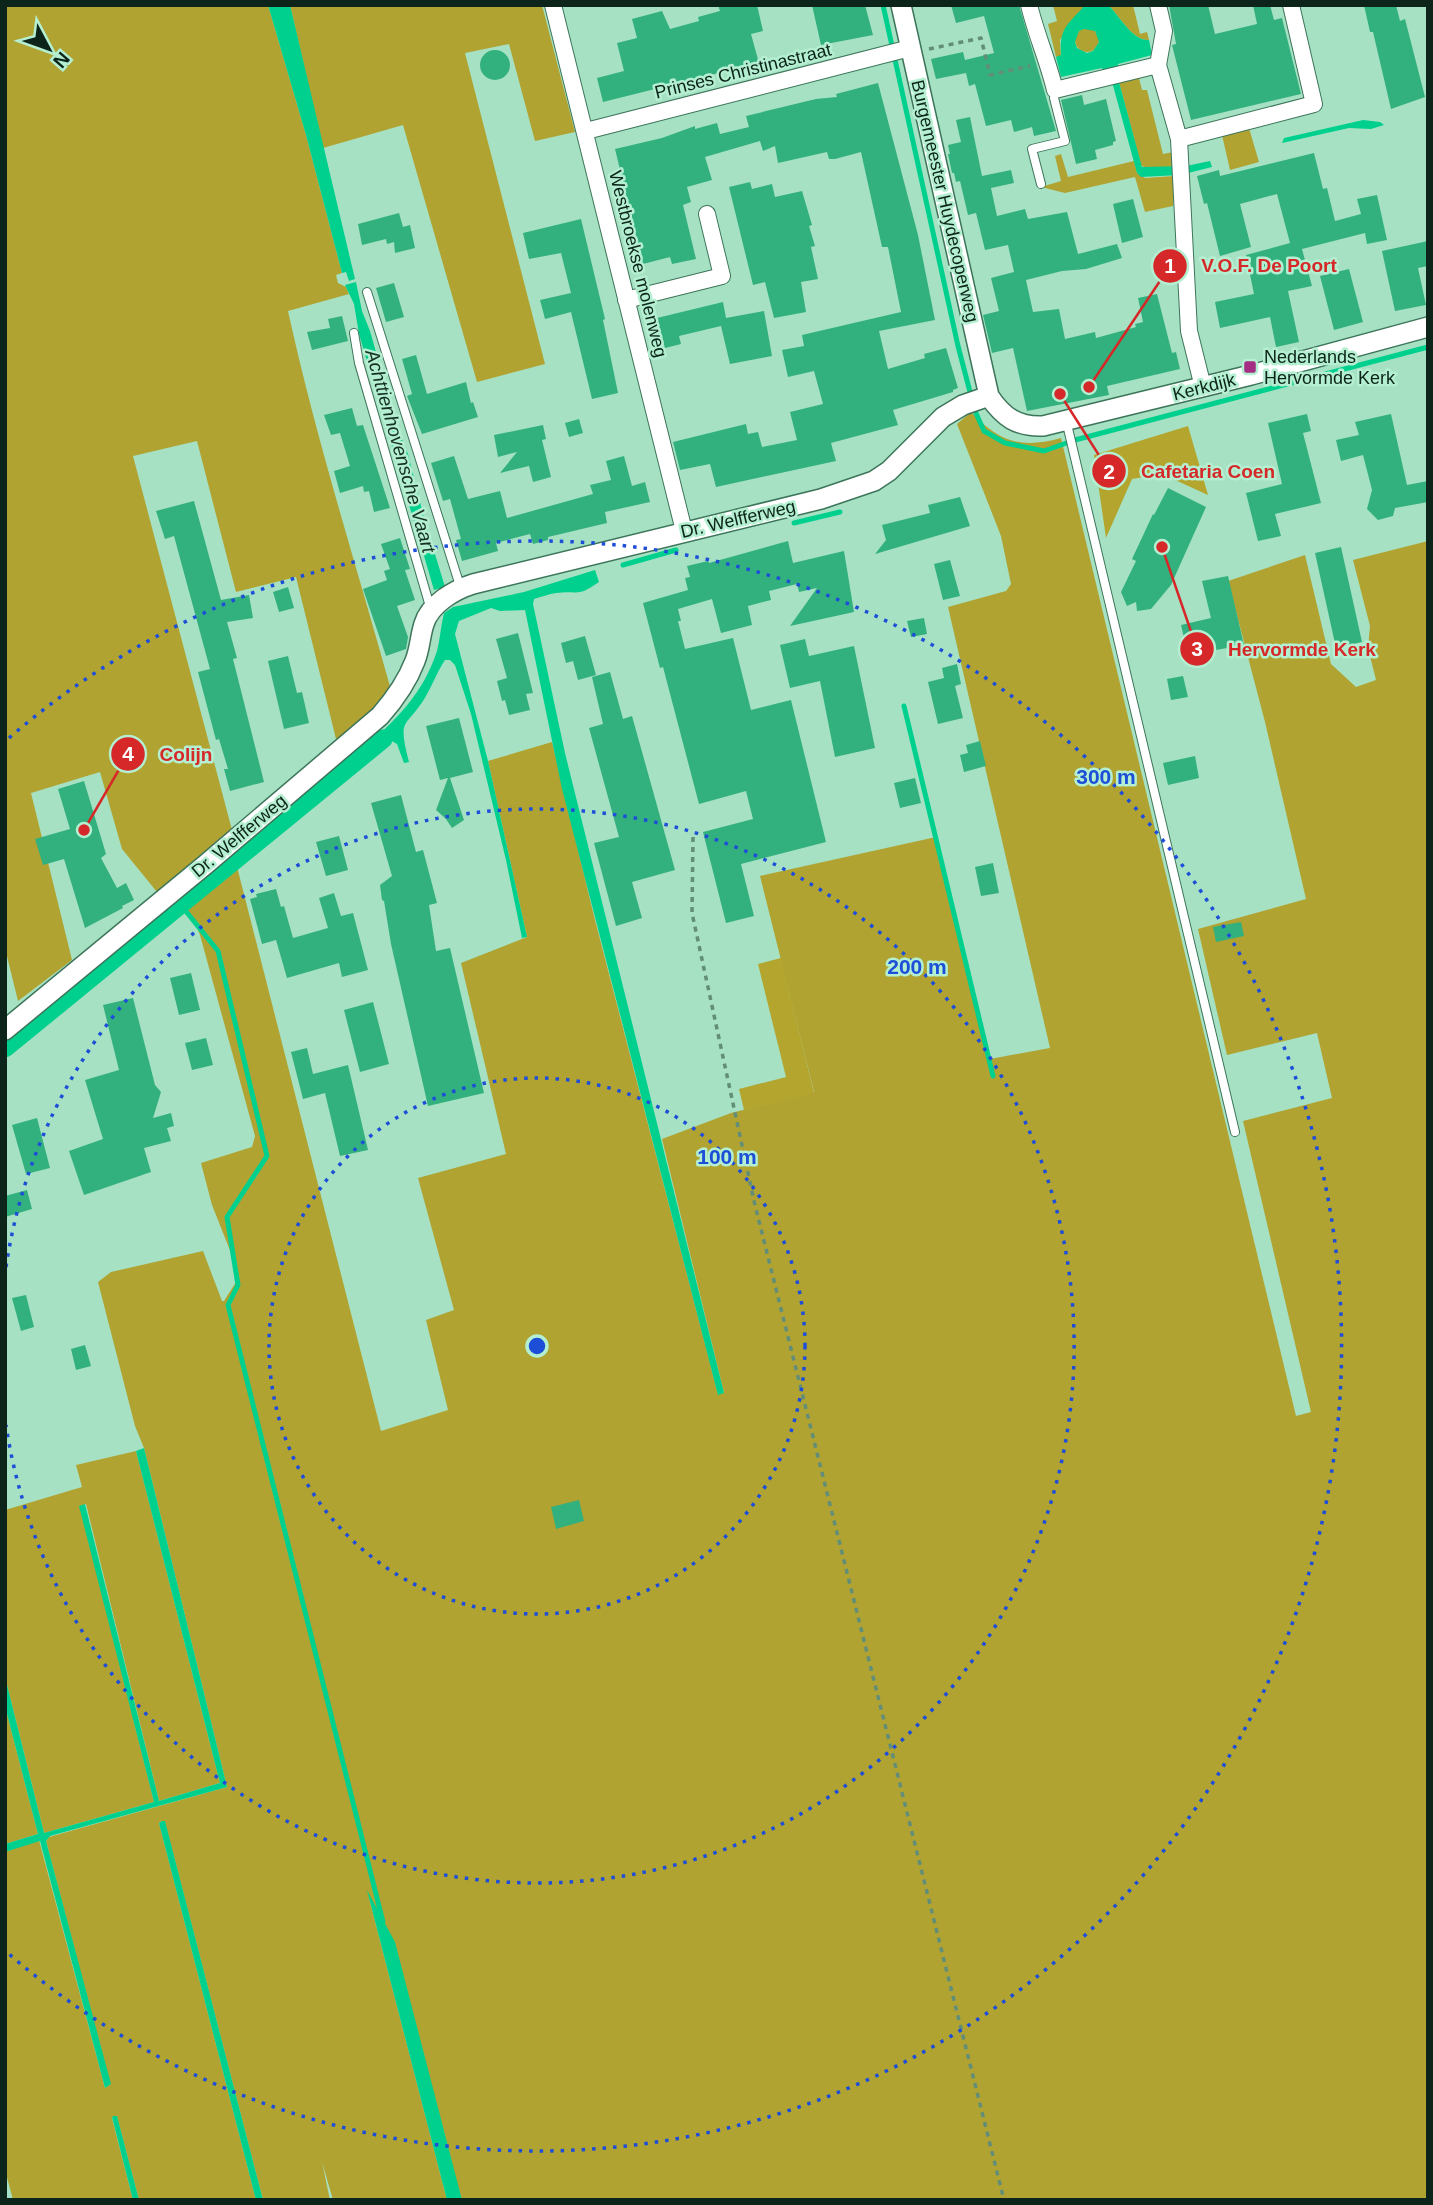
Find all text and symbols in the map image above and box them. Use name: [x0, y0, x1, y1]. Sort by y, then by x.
north arrow: [14, 14, 84, 84]
street label: Prinses Christinastraat: [653, 39, 833, 103]
text: N: [49, 48, 74, 72]
street label: Burgemeester Huydecoperweg: [907, 78, 983, 324]
street label: Westbroekse molenweg: [605, 169, 671, 359]
callout: V.O.F. De Poort: [1152, 246, 1351, 286]
text: 1: [1164, 254, 1176, 277]
text: V.O.F. De Poort: [1201, 255, 1337, 276]
water label: Achttienhovensche Vaart: [361, 346, 440, 556]
place label: Nederlands Hervormde Kerk: [1264, 347, 1396, 388]
marker: Nederlands Hervormde Kerk: [1242, 359, 1258, 375]
street label: Kerkdijk: [1171, 369, 1238, 404]
callout: Cafetaria Coen: [1092, 451, 1289, 491]
text: 2: [1103, 460, 1115, 483]
text: Cafetaria Coen: [1141, 461, 1275, 482]
street label: Dr. Welfferweg: [679, 496, 797, 542]
callout: Hervormde Kerk: [1179, 629, 1390, 669]
text: 3: [1191, 637, 1203, 660]
text: Hervormde Kerk: [1228, 639, 1376, 660]
callout: Colijn: [111, 734, 226, 774]
text: 4: [122, 742, 134, 765]
text: Colijn: [160, 744, 212, 765]
text: 300 m: [1076, 765, 1136, 788]
street label: Dr. Welfferweg: [188, 791, 290, 881]
text: 200 m: [887, 955, 947, 978]
text: 100 m: [697, 1145, 757, 1168]
centre of rings: [525, 1334, 549, 1358]

